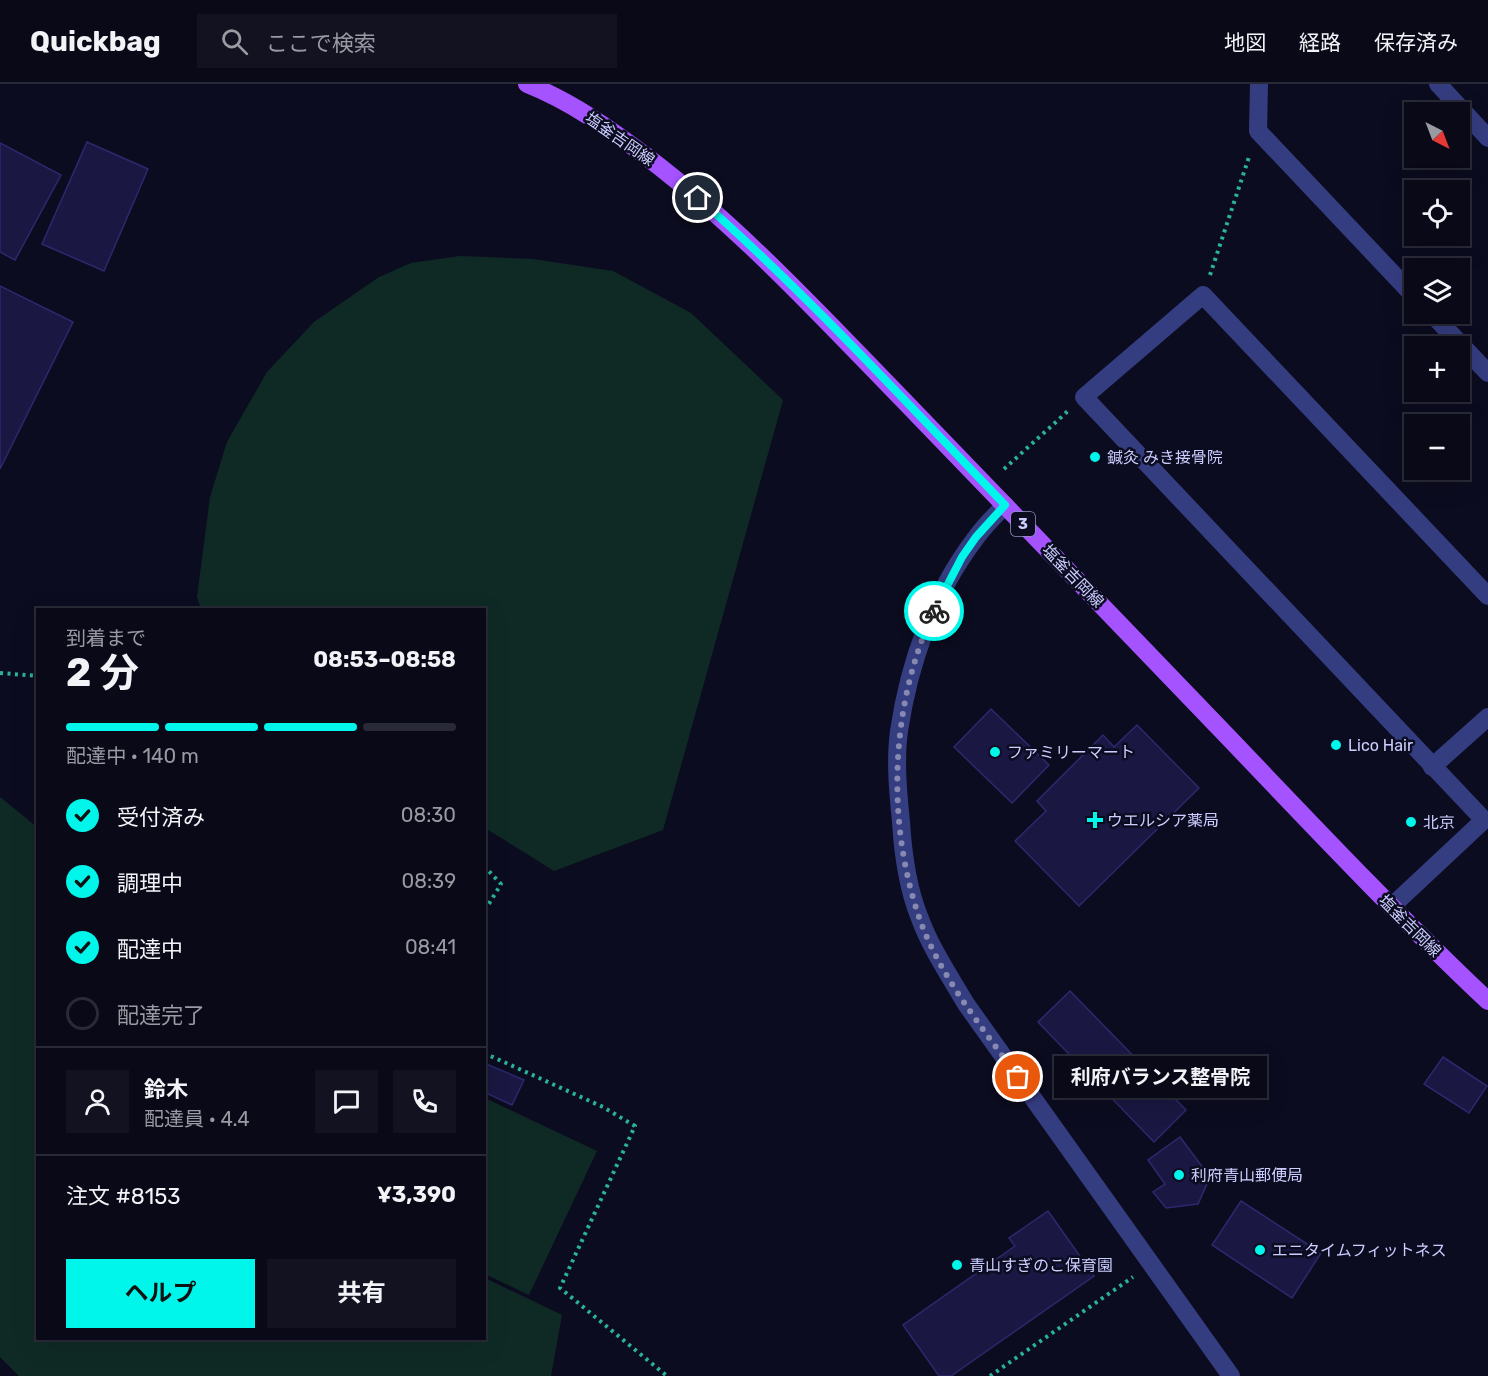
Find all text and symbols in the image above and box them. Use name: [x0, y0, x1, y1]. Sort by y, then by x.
search box: [197, 14, 617, 68]
text: Quickbag: [30, 25, 161, 58]
icon: search: [218, 25, 251, 58]
text: ここで検索: [266, 30, 376, 57]
text: 地図: [1224, 30, 1266, 55]
text: 経路: [1299, 30, 1341, 55]
text: 保存済み: [1374, 30, 1458, 55]
north arrow: [1404, 102, 1470, 168]
map controls: [1404, 102, 1470, 480]
street label: 塩釜吉岡線: [582, 108, 658, 170]
pin: [672, 172, 723, 223]
button: locate: [1404, 180, 1470, 246]
icon: home: [681, 181, 714, 214]
button: layers: [1404, 258, 1470, 324]
button: +: [1404, 336, 1470, 402]
button: −: [1404, 414, 1470, 480]
place label: 鍼灸 みき接骨院: [1107, 448, 1223, 467]
marker: 鍼灸 みき接骨院: [1088, 450, 1102, 464]
road number: 3: [1011, 512, 1035, 536]
street label: 塩釜吉岡線: [1038, 541, 1108, 611]
courier: [904, 581, 964, 641]
icon: bike: [918, 595, 951, 628]
text: 到着まで: [66, 626, 146, 650]
text: 08:53–08:58: [313, 646, 456, 673]
text: 2 分: [66, 650, 139, 696]
place label: Lico Hair: [1348, 736, 1413, 755]
marker: Lico Hair: [1329, 738, 1343, 752]
place label: ファミリーマート: [1007, 743, 1135, 762]
text: 配達中 · 140 m: [66, 744, 199, 768]
marker: ファミリーマート: [988, 745, 1002, 759]
icon: check: [66, 799, 99, 832]
text: 08:30: [401, 803, 456, 827]
text: 受付済み: [117, 804, 205, 831]
place label: ウエルシア薬局: [1107, 811, 1219, 830]
marker: ウエルシア薬局: [1088, 813, 1102, 827]
place label: 北京: [1423, 813, 1455, 832]
marker: 北京: [1404, 815, 1418, 829]
icon: check: [66, 865, 99, 898]
text: 08:39: [402, 869, 456, 893]
text: 調理中: [117, 870, 183, 897]
street label: 塩釜吉岡線: [1375, 891, 1445, 961]
icon: check: [66, 931, 99, 964]
text: 08:41: [405, 935, 456, 959]
text: 配達中: [117, 936, 183, 963]
text: 配達完了: [117, 1002, 205, 1029]
pin: [992, 1051, 1043, 1102]
callout: 利府バランス整骨院: [1054, 1056, 1267, 1098]
icon: bag: [1001, 1060, 1034, 1093]
text: 利府バランス整骨院: [1071, 1065, 1250, 1089]
button: person: [66, 1070, 129, 1133]
button: chat: [315, 1070, 378, 1133]
button: phone: [393, 1070, 456, 1133]
text: 鈴木: [144, 1076, 188, 1103]
text: 配達員 · 4.4: [144, 1107, 250, 1131]
place label: 利府青山郵便局: [1191, 1166, 1303, 1185]
marker: 利府青山郵便局: [1172, 1168, 1186, 1182]
text: ¥3,390: [377, 1181, 456, 1208]
text: 注文 #8153: [66, 1183, 180, 1210]
place label: エニタイムフィットネス: [1272, 1241, 1446, 1260]
marker: エニタイムフィットネス: [1253, 1243, 1267, 1257]
place label: 青山すぎのこ保育園: [969, 1256, 1113, 1275]
marker: 青山すぎのこ保育園: [950, 1258, 964, 1272]
button: ヘルプ: [66, 1259, 255, 1328]
button: 共有: [267, 1259, 456, 1328]

